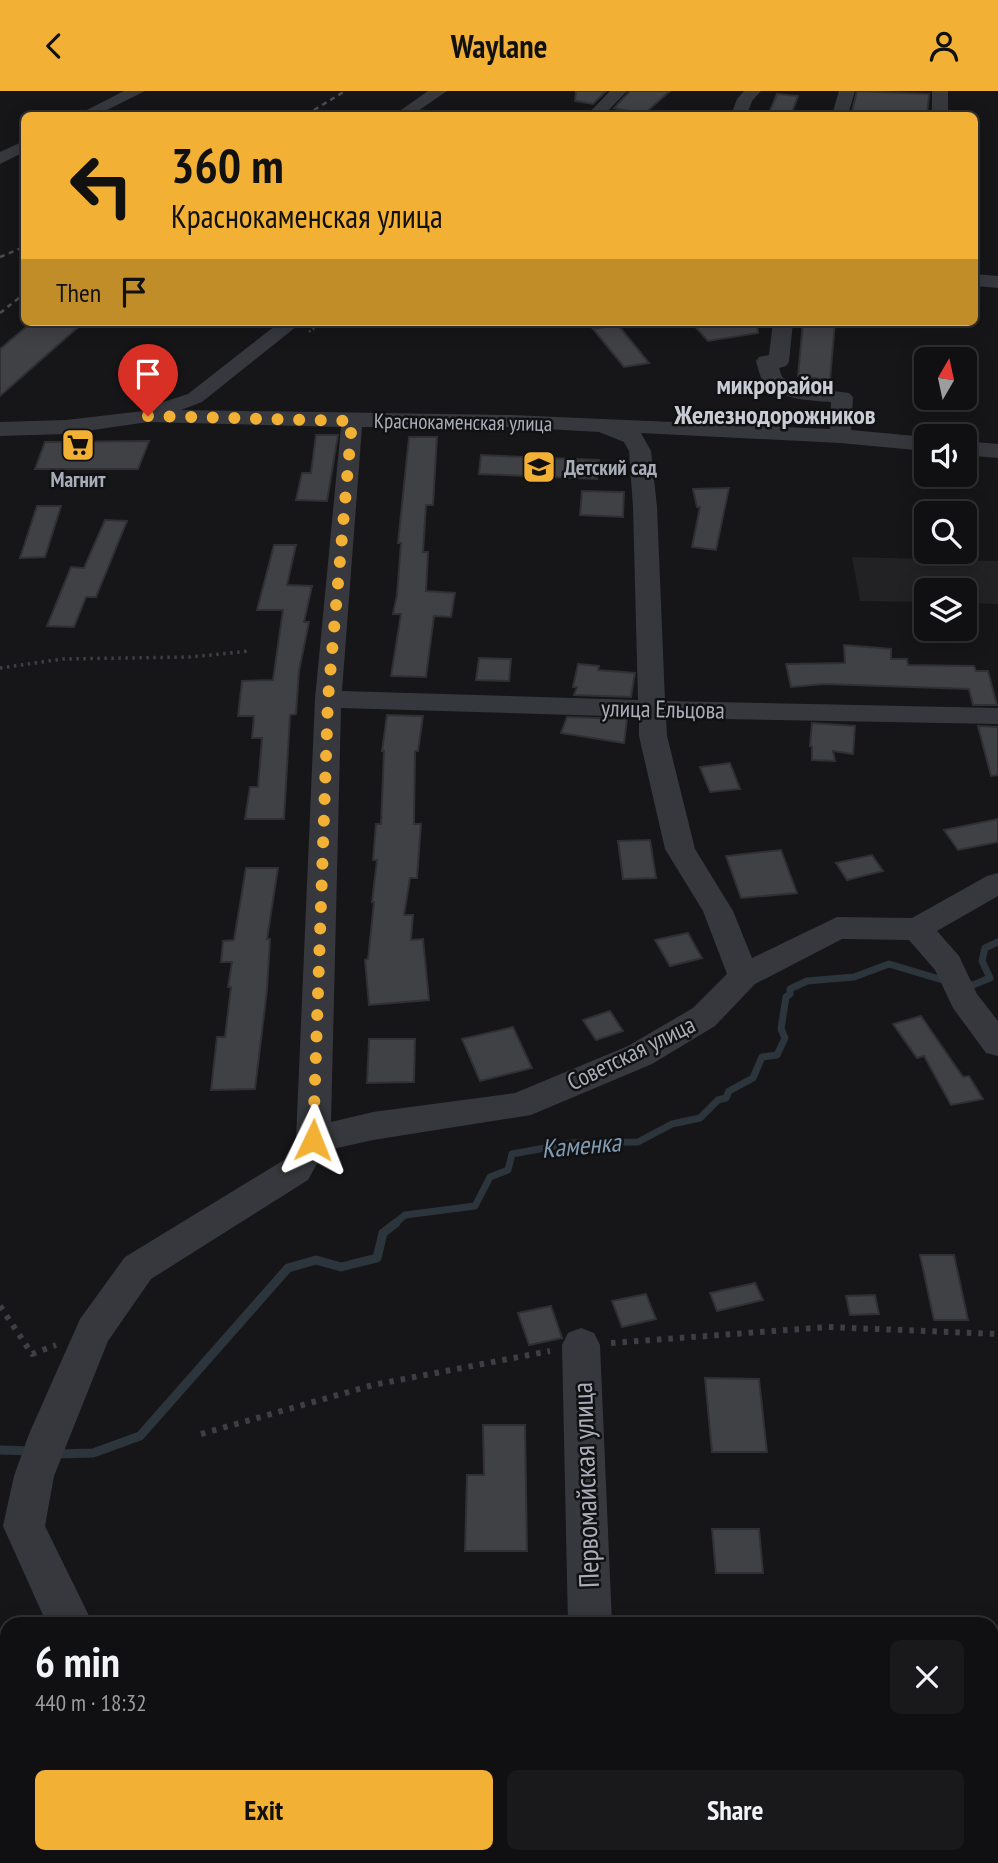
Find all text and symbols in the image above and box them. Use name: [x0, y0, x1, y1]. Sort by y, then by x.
text: Waylane: [451, 25, 547, 67]
icon: back: [35, 27, 73, 65]
icon: person: [925, 27, 963, 65]
text: 360 m: [171, 133, 284, 197]
icon: left: [56, 140, 147, 231]
text: Краснокаменская улица: [171, 195, 443, 237]
icon: arrive: [115, 273, 153, 311]
text: Then: [56, 276, 101, 309]
pin: [118, 344, 178, 416]
north arrow: [914, 347, 976, 409]
map controls: [914, 347, 977, 641]
icon: arrive: [129, 355, 167, 393]
district label: микрорайон Железнодорожников: [673, 368, 876, 431]
street label: Краснокаменская улица: [374, 407, 552, 437]
button: sound: [914, 424, 977, 487]
supermarket icon: Магнит: [59, 426, 97, 464]
school or university icon: Детский сад: [520, 448, 558, 486]
place label: Детский сад: [564, 454, 657, 481]
place label: Магнит: [50, 466, 106, 493]
button: search: [914, 501, 977, 564]
button: layers: [914, 578, 977, 641]
street label: улица Ельцова: [601, 692, 725, 726]
street label: Советская улица: [562, 1009, 700, 1097]
position arrow: [276, 1103, 350, 1177]
water label: Каменка: [540, 1125, 624, 1165]
street label: Первомайская улица: [563, 1381, 607, 1589]
text: 6 min: [35, 1634, 120, 1689]
button: close: [890, 1640, 964, 1714]
text: 440 m · 18:32: [35, 1688, 147, 1717]
button: Exit: [35, 1770, 493, 1850]
button: Share: [507, 1770, 964, 1850]

